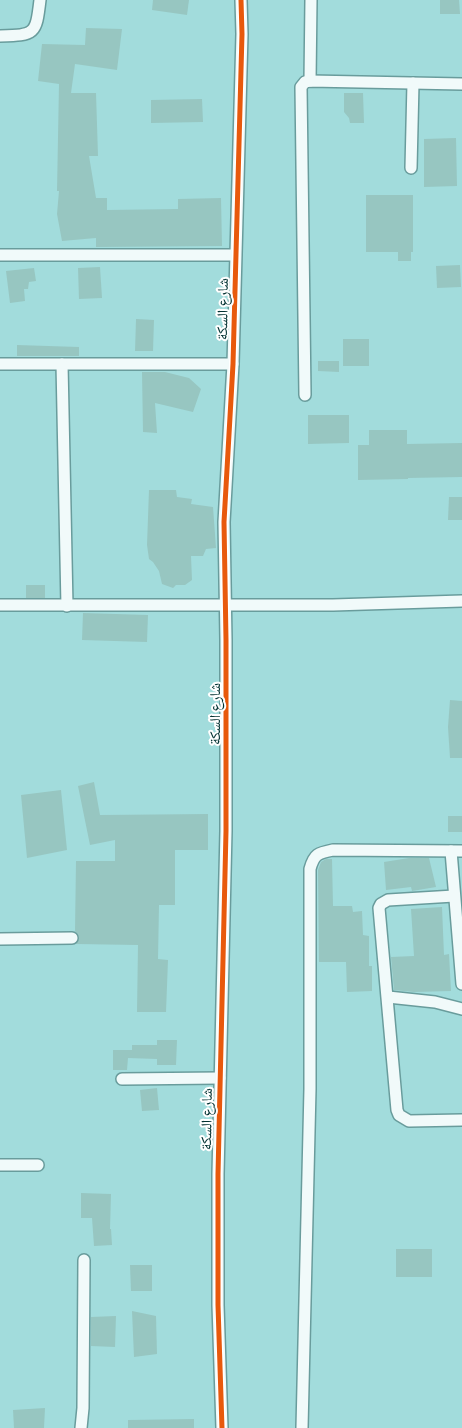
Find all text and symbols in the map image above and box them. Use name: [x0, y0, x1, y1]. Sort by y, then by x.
street label: شارع السكة: [210, 278, 234, 340]
street label: شارع السكة: [203, 683, 226, 745]
street label: شارع السكة: [194, 1088, 218, 1150]

